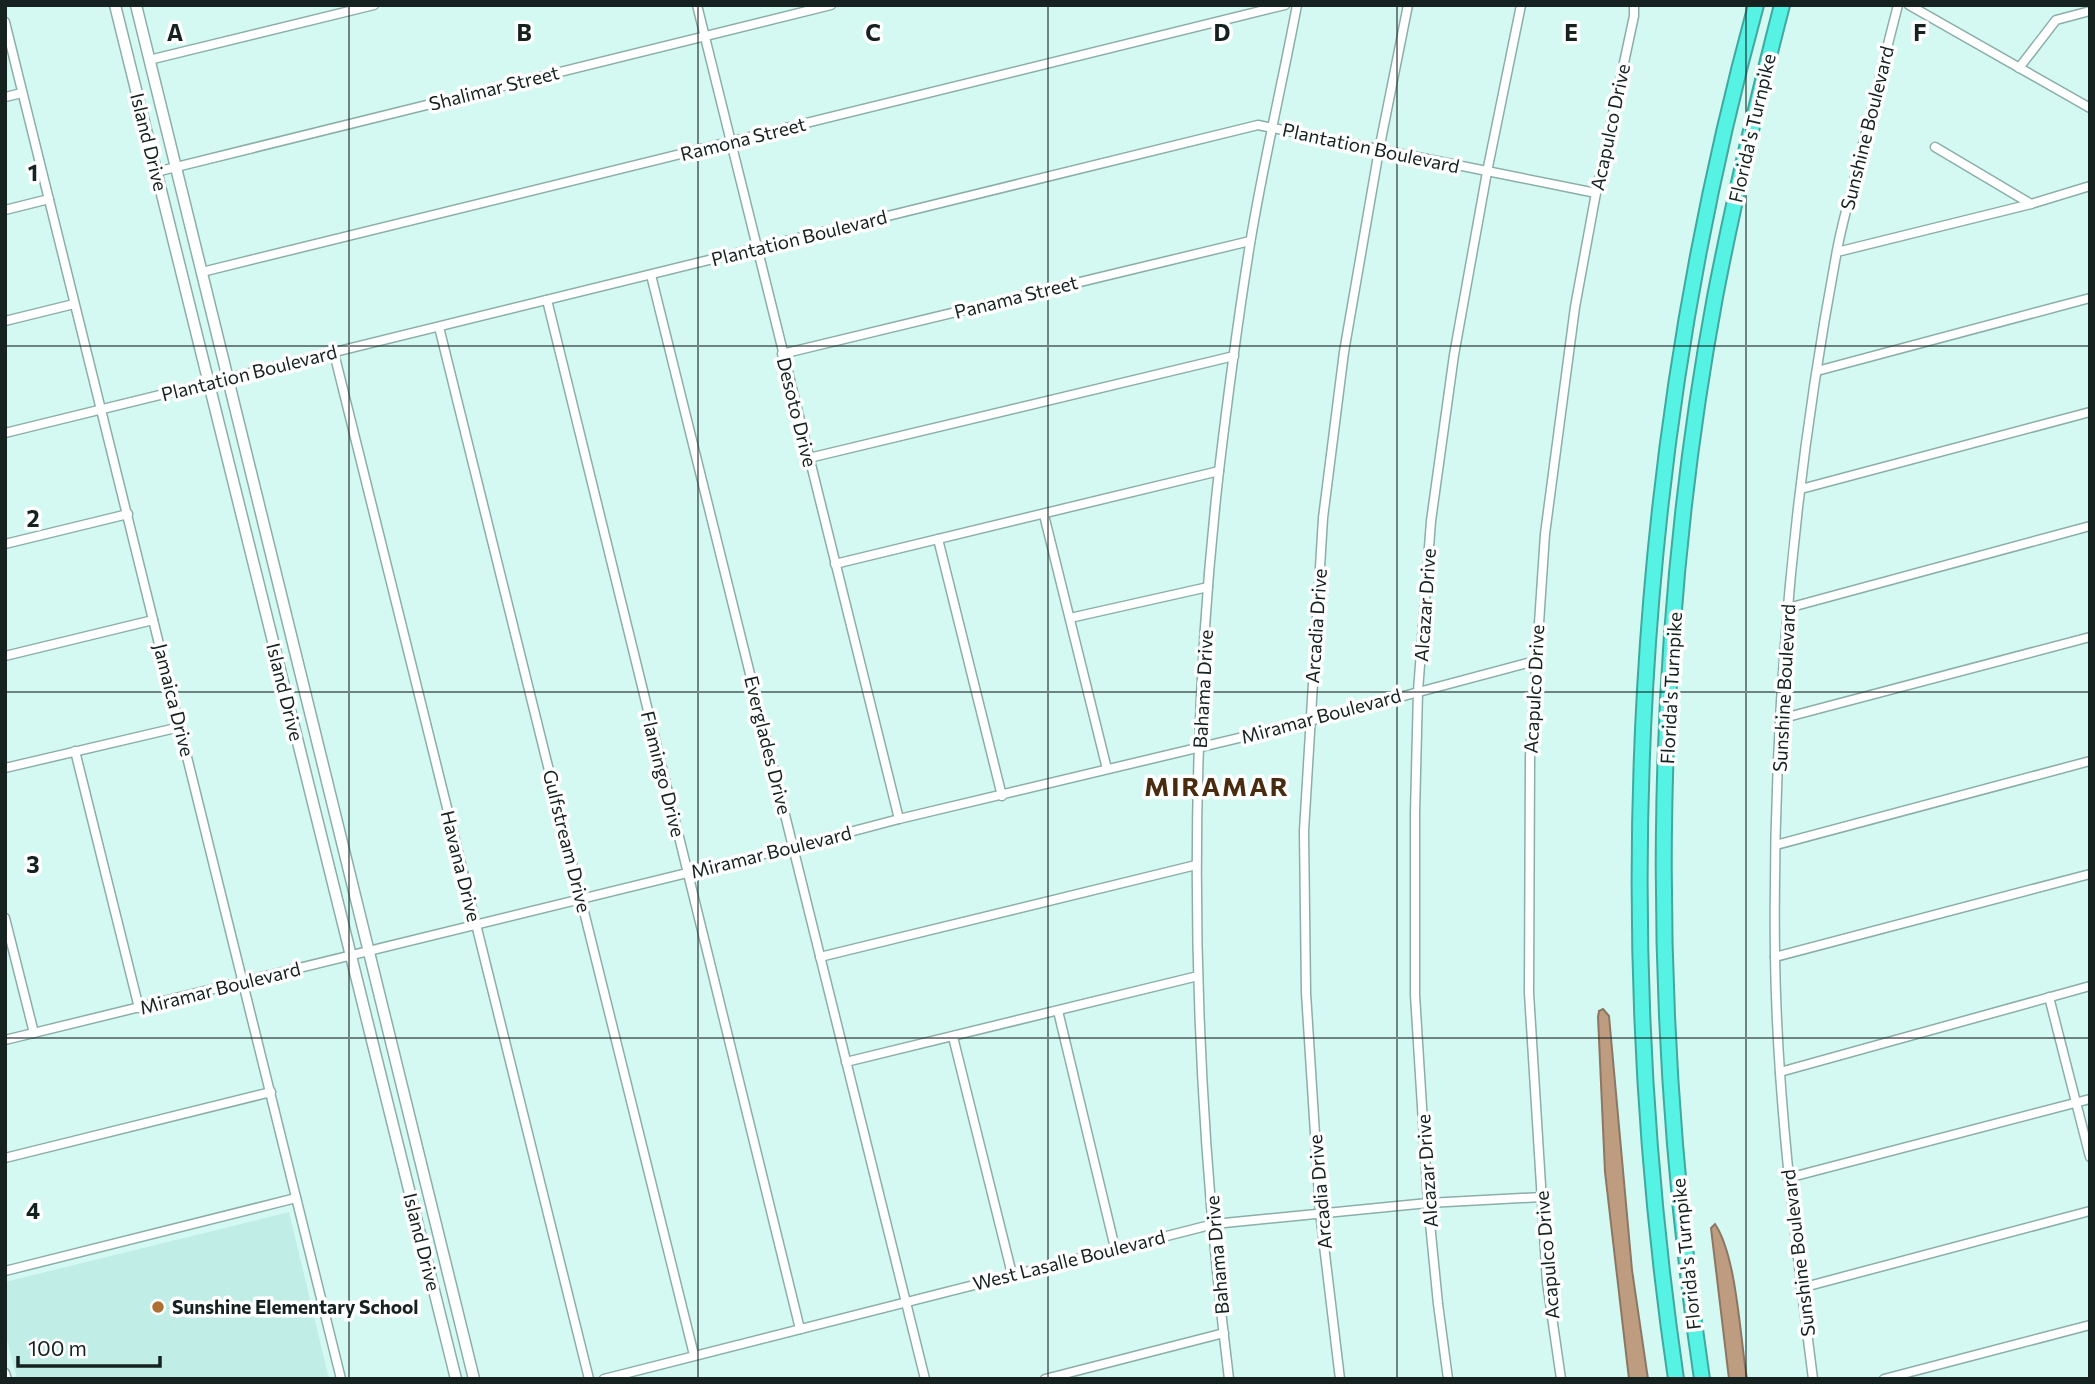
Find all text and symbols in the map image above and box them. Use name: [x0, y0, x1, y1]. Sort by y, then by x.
text: A: [167, 18, 184, 46]
text: B: [516, 18, 532, 46]
text: C: [865, 18, 881, 46]
text: D: [1214, 18, 1231, 46]
text: E: [1564, 18, 1578, 46]
text: F: [1913, 18, 1927, 46]
street label: Sunshine Boulevard: [1835, 44, 1898, 212]
street label: Florida's Turnpike: [1723, 51, 1780, 205]
street label: Shalimar Street: [427, 60, 561, 115]
street label: Acapulco Drive: [1585, 61, 1634, 192]
street label: Island Drive: [126, 91, 173, 193]
street label: Ramona Street: [678, 112, 808, 165]
street label: Plantation Boulevard: [1280, 118, 1462, 178]
text: 1: [28, 158, 38, 186]
street label: Plantation Boulevard: [709, 205, 889, 270]
street label: Panama Street: [952, 270, 1080, 323]
street label: Plantation Boulevard: [159, 340, 339, 405]
street label: Desoto Drive: [773, 355, 822, 469]
text: 2: [26, 504, 40, 532]
street label: Alcazar Drive: [1409, 547, 1440, 663]
street label: Arcadia Drive: [1300, 568, 1331, 684]
street label: Sunshine Boulevard: [1768, 603, 1799, 773]
street label: Florida's Turnpike: [1655, 611, 1686, 765]
street label: Acapulco Drive: [1519, 624, 1548, 754]
street label: Bahama Drive: [1188, 629, 1217, 749]
street label: Jamaica Drive: [149, 641, 200, 759]
street label: Island Drive: [262, 641, 309, 743]
street label: Everglades Drive: [740, 673, 797, 817]
street label: Miramar Boulevard: [1238, 683, 1403, 748]
street label: Flamingo Drive: [637, 709, 690, 839]
street label: Gulfstream Drive: [539, 767, 596, 915]
district label: MIRAMAR: [1144, 770, 1290, 801]
street label: Havana Drive: [437, 808, 486, 924]
street label: Miramar Boulevard: [688, 820, 854, 883]
text: 3: [26, 850, 40, 878]
street label: Miramar Boulevard: [137, 956, 303, 1019]
street label: Alcazar Drive: [1411, 1113, 1442, 1229]
street label: Arcadia Drive: [1303, 1134, 1336, 1250]
street label: Sunshine Boulevard: [1776, 1168, 1819, 1338]
street label: Florida's Turnpike: [1666, 1177, 1705, 1331]
street label: Acapulco Drive: [1529, 1190, 1564, 1320]
street label: Island Drive: [399, 1191, 446, 1293]
street label: Bahama Drive: [1200, 1195, 1233, 1315]
text: 4: [26, 1196, 40, 1224]
street label: West Lasalle Boulevard: [970, 1224, 1167, 1295]
place label: Sunshine Elementary School: [172, 1295, 419, 1318]
marker: Sunshine Elementary School: [150, 1299, 166, 1315]
scale bar: [18, 1324, 159, 1368]
text: 100 m: [28, 1335, 87, 1360]

